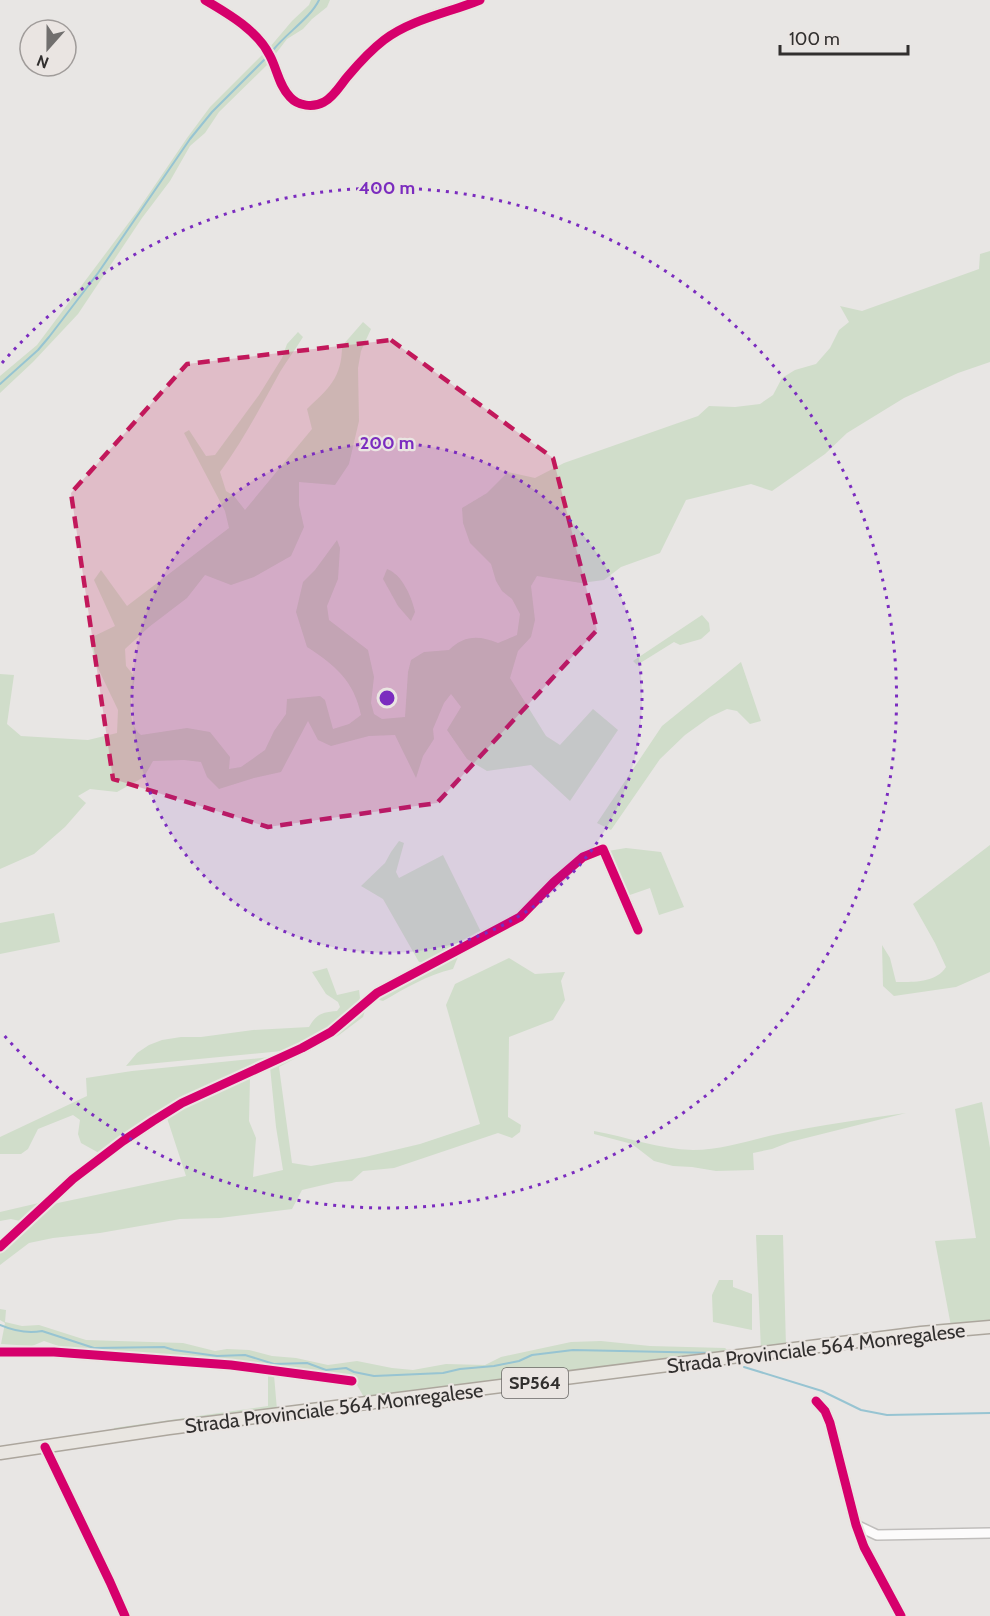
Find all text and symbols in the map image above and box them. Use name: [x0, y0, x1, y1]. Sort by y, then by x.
north arrow: [18, 18, 78, 78]
scale bar: [780, 18, 908, 56]
text: 100 m: [789, 28, 840, 50]
text: N: [34, 51, 51, 72]
text: 400 m: [359, 177, 415, 199]
text: 200 m: [360, 432, 414, 454]
centre of rings: [377, 688, 397, 708]
street label: Strada Provinciale 564 Monregalese: [665, 1318, 967, 1378]
road number: SP564: [502, 1368, 568, 1398]
street label: Strada Provinciale 564 Monregalese: [183, 1378, 485, 1438]

